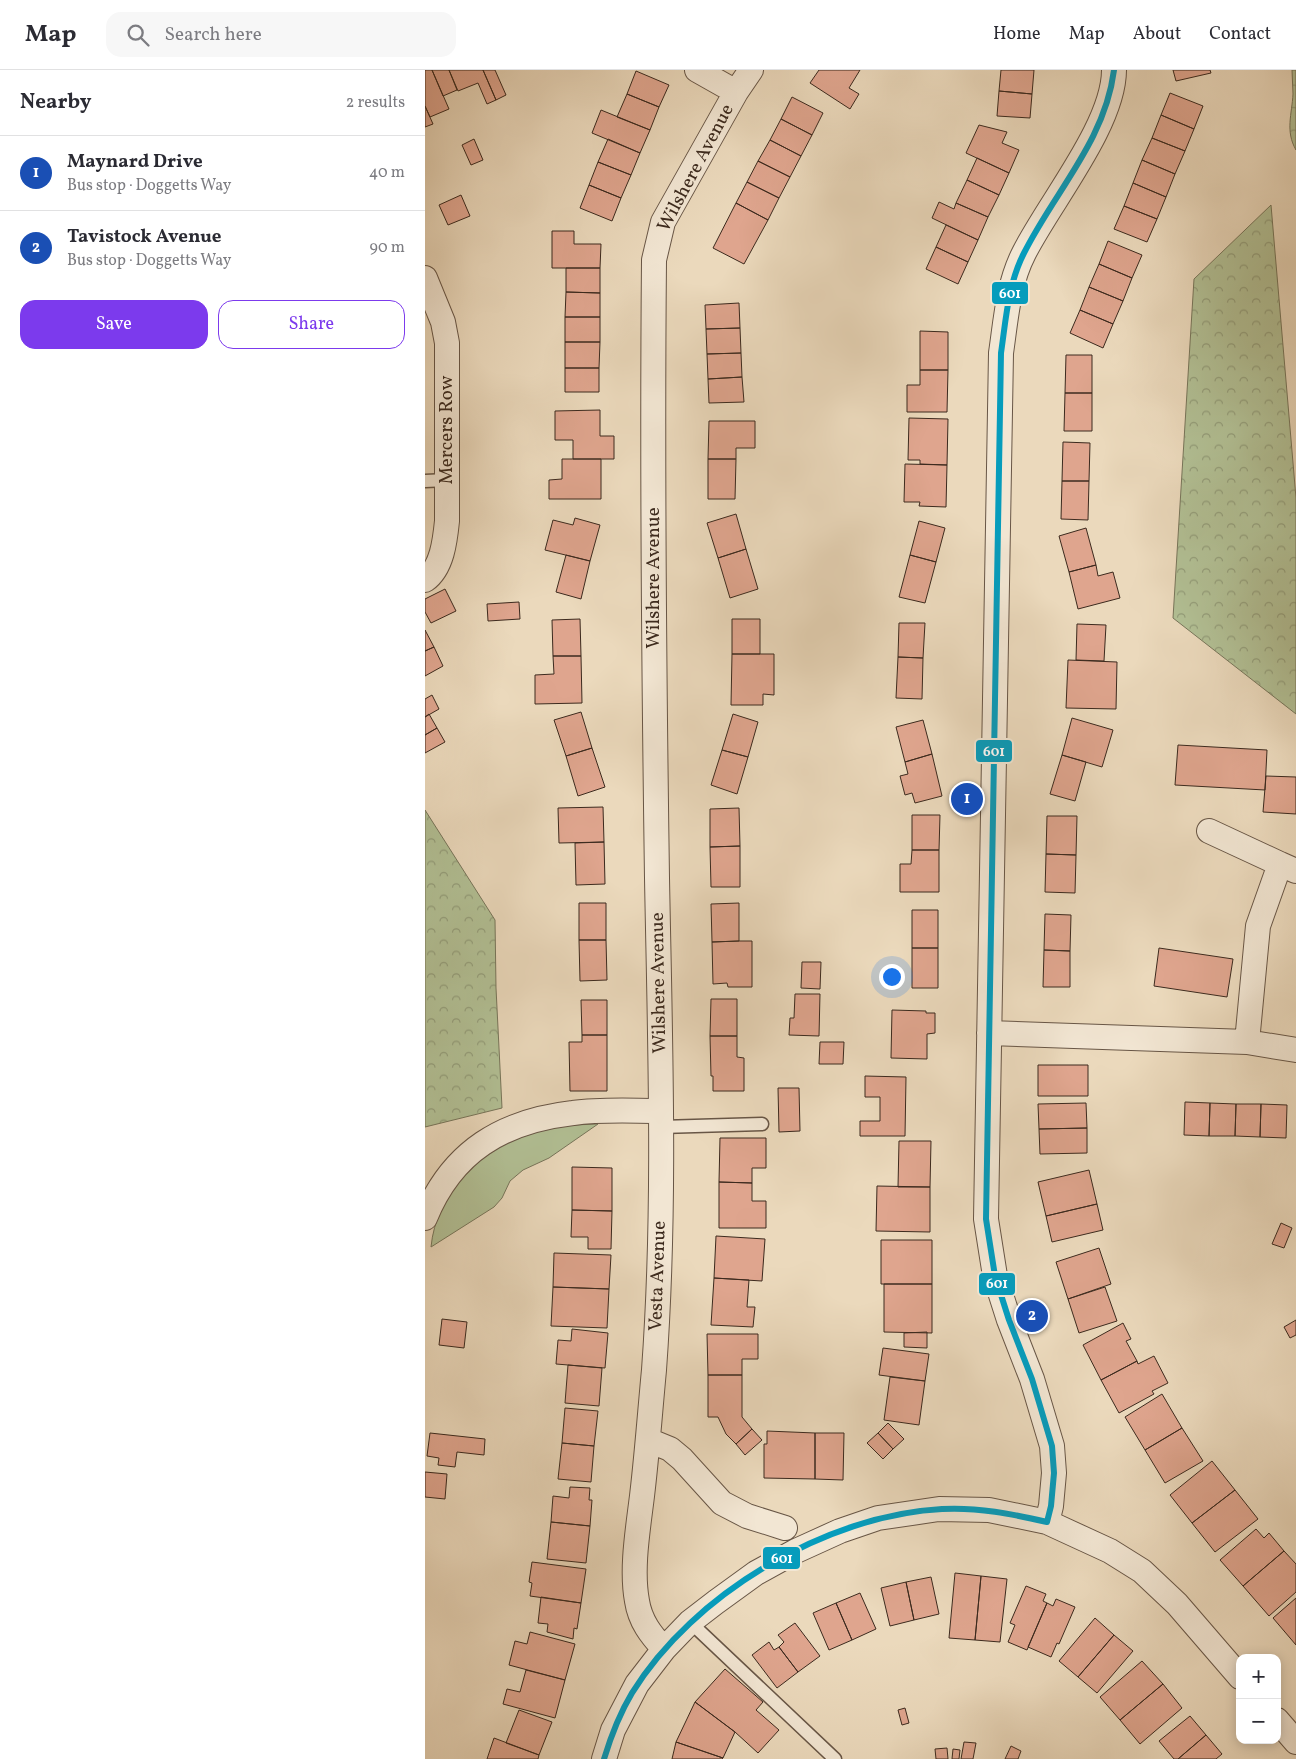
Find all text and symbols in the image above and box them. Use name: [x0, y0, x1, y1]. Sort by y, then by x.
search box: [106, 12, 456, 57]
text: Map: [25, 18, 76, 52]
icon: search: [124, 21, 152, 49]
text: Search here: [164, 22, 262, 48]
text: Home: [993, 22, 1041, 47]
text: Map: [1069, 22, 1105, 47]
text: About: [1133, 22, 1181, 47]
text: Contact: [1209, 22, 1271, 47]
text: Nearby: [20, 88, 91, 117]
text: 2 results: [346, 92, 405, 114]
street label: Wilshere Avenue: [651, 100, 741, 236]
text: Maynard Drive: [67, 149, 203, 175]
text: 1: [33, 162, 39, 184]
text: 40 m: [369, 162, 405, 184]
text: Bus stop · Doggetts Way: [67, 175, 231, 197]
text: Tavistock Avenue: [67, 224, 221, 250]
text: 2: [32, 237, 40, 259]
text: 90 m: [369, 237, 405, 259]
text: Bus stop · Doggetts Way: [67, 250, 231, 272]
line badge: 601: [991, 281, 1029, 305]
text: 601: [999, 285, 1021, 304]
button: Save: [20, 300, 208, 349]
button: Share: [218, 300, 405, 349]
street label: Mercers Row: [434, 375, 460, 484]
street label: Wilshere Avenue: [641, 507, 667, 649]
line badge: 601: [975, 739, 1013, 763]
text: 601: [983, 743, 1005, 762]
pin: 1: [951, 780, 983, 818]
street label: Wilshere Avenue: [645, 912, 673, 1054]
your location: [879, 964, 905, 990]
street label: Vesta Avenue: [643, 1220, 673, 1332]
line badge: 601: [978, 1272, 1016, 1296]
text: 601: [986, 1275, 1008, 1294]
pin: 2: [1016, 1297, 1048, 1335]
line badge: 601: [762, 1546, 801, 1570]
text: 601: [771, 1550, 793, 1569]
map controls: [1236, 1654, 1281, 1744]
button: +: [1236, 1654, 1281, 1699]
button: −: [1236, 1699, 1281, 1744]

